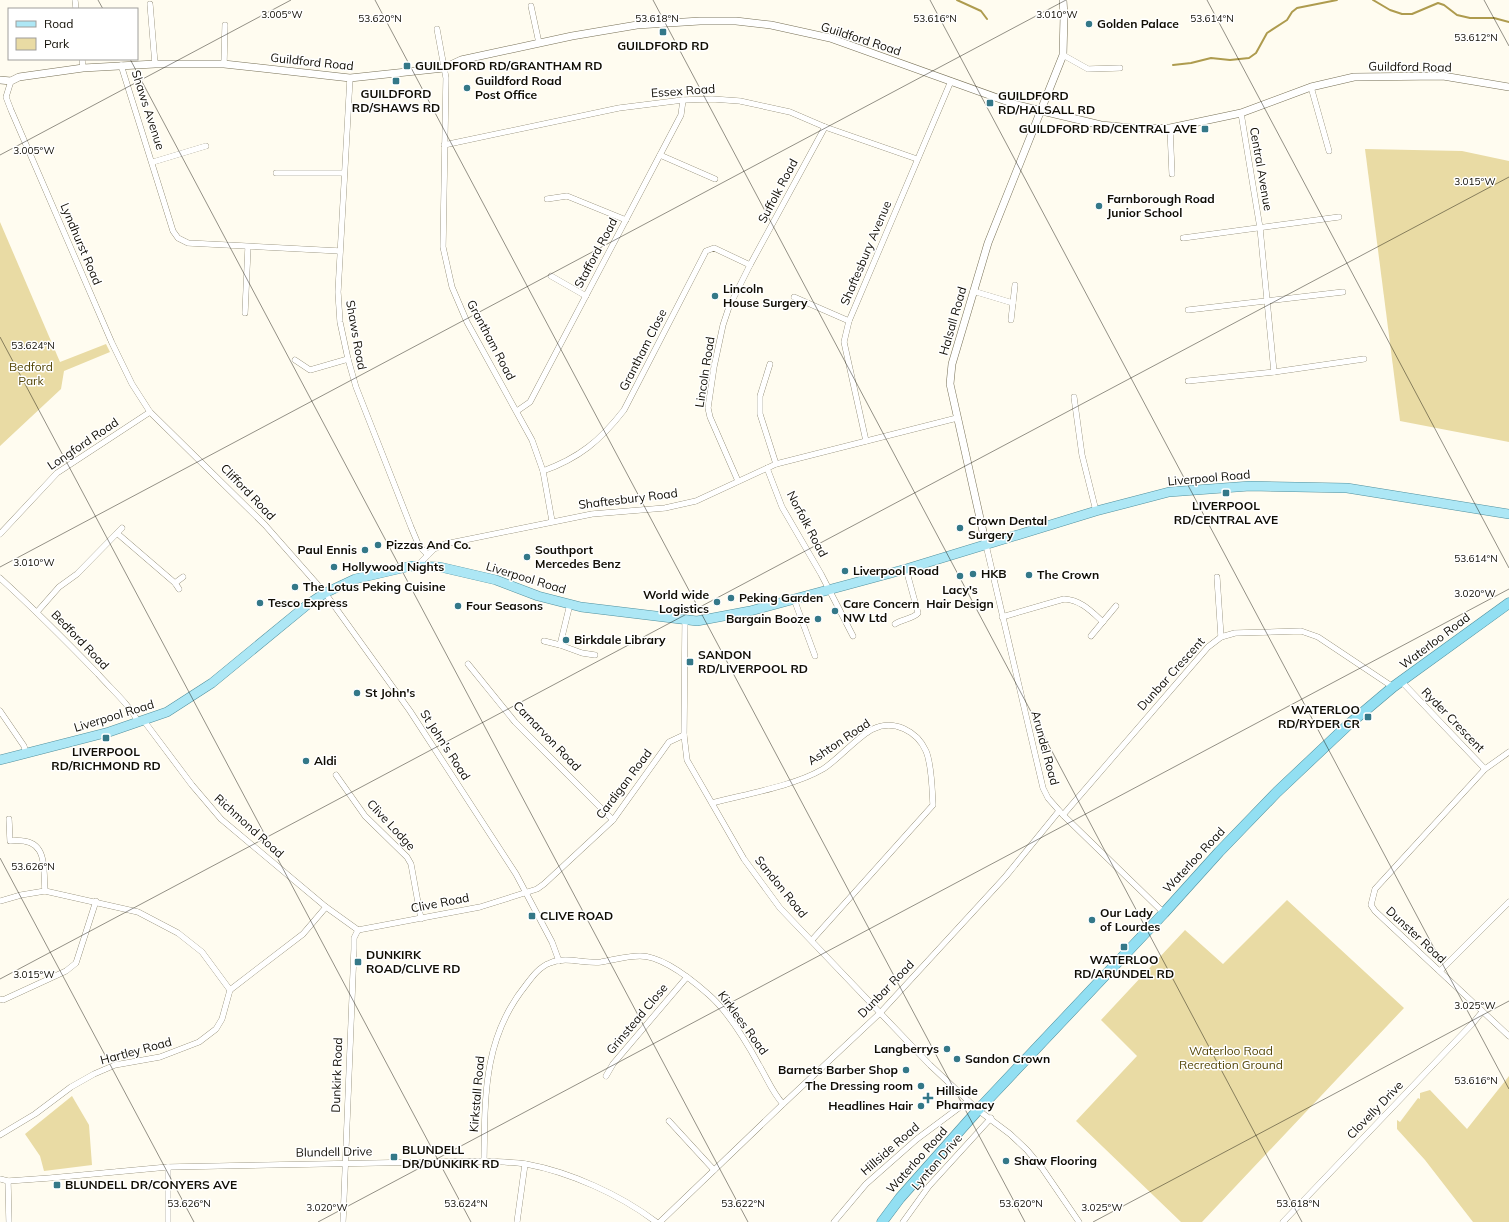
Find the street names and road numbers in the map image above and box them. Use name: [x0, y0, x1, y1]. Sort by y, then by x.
street label: Guildford Road: [819, 19, 903, 59]
street label: Guildford Road: [270, 50, 354, 73]
street label: Guildford Road: [1368, 58, 1452, 75]
street label: Shaws Avenue: [129, 68, 168, 152]
street label: Essex Road: [650, 81, 716, 100]
street label: Central Avenue: [1247, 126, 1276, 212]
street label: Suffolk Road: [754, 156, 801, 225]
street label: Shaftesbury Avenue: [837, 198, 894, 307]
street label: Lyndhurst Road: [57, 201, 105, 287]
street label: Stafford Road: [571, 215, 620, 291]
street label: Halsall Road: [936, 285, 969, 357]
street label: Grantham Road: [464, 297, 519, 383]
street label: Shaws Road: [343, 299, 370, 371]
street label: Grantham Close: [615, 306, 670, 393]
street label: Lincoln Road: [692, 335, 718, 408]
street label: Longford Road: [44, 414, 121, 473]
street label: Clifford Road: [218, 460, 279, 523]
street label: Liverpool Road: [1167, 466, 1251, 489]
street label: Shaftesbury Road: [577, 485, 678, 512]
street label: Norfolk Road: [784, 488, 831, 559]
street label: Liverpool Road: [484, 558, 568, 597]
street label: Bedford Road: [48, 607, 112, 672]
street label: Waterloo Road: [1397, 609, 1473, 672]
street label: Dunbar Crescent: [1134, 634, 1207, 713]
street label: Ryder Crescent: [1419, 684, 1488, 755]
street label: Liverpool Road: [72, 696, 156, 735]
street label: Carnarvon Road: [510, 698, 584, 774]
street label: St John's Road: [417, 707, 474, 783]
street label: Arundel Road: [1028, 709, 1063, 787]
street label: Ashton Road: [805, 715, 873, 768]
street label: Cardigan Road: [592, 746, 655, 822]
street label: Richmond Road: [212, 791, 287, 861]
street label: Clive Lodge: [364, 796, 419, 853]
street label: Waterloo Road: [1160, 824, 1228, 895]
street label: Sandon Road: [752, 853, 811, 921]
street label: Clive Road: [409, 889, 470, 916]
street label: Dunster Road: [1383, 903, 1449, 966]
street label: Dunbar Road: [854, 957, 917, 1021]
street label: Grinstead Close: [603, 980, 670, 1057]
street label: Kirklees Road: [715, 988, 772, 1058]
street label: Hartley Road: [98, 1034, 173, 1067]
street label: Dunkirk Road: [328, 1037, 345, 1113]
street label: Kirkstall Road: [466, 1055, 487, 1133]
street label: Clovelly Drive: [1343, 1078, 1406, 1142]
street label: Hillside Road: [857, 1119, 922, 1178]
street label: Waterloo Road: [883, 1123, 950, 1196]
street label: Lynton Drive: [908, 1130, 965, 1193]
street label: Blundell Drive: [296, 1143, 372, 1160]

